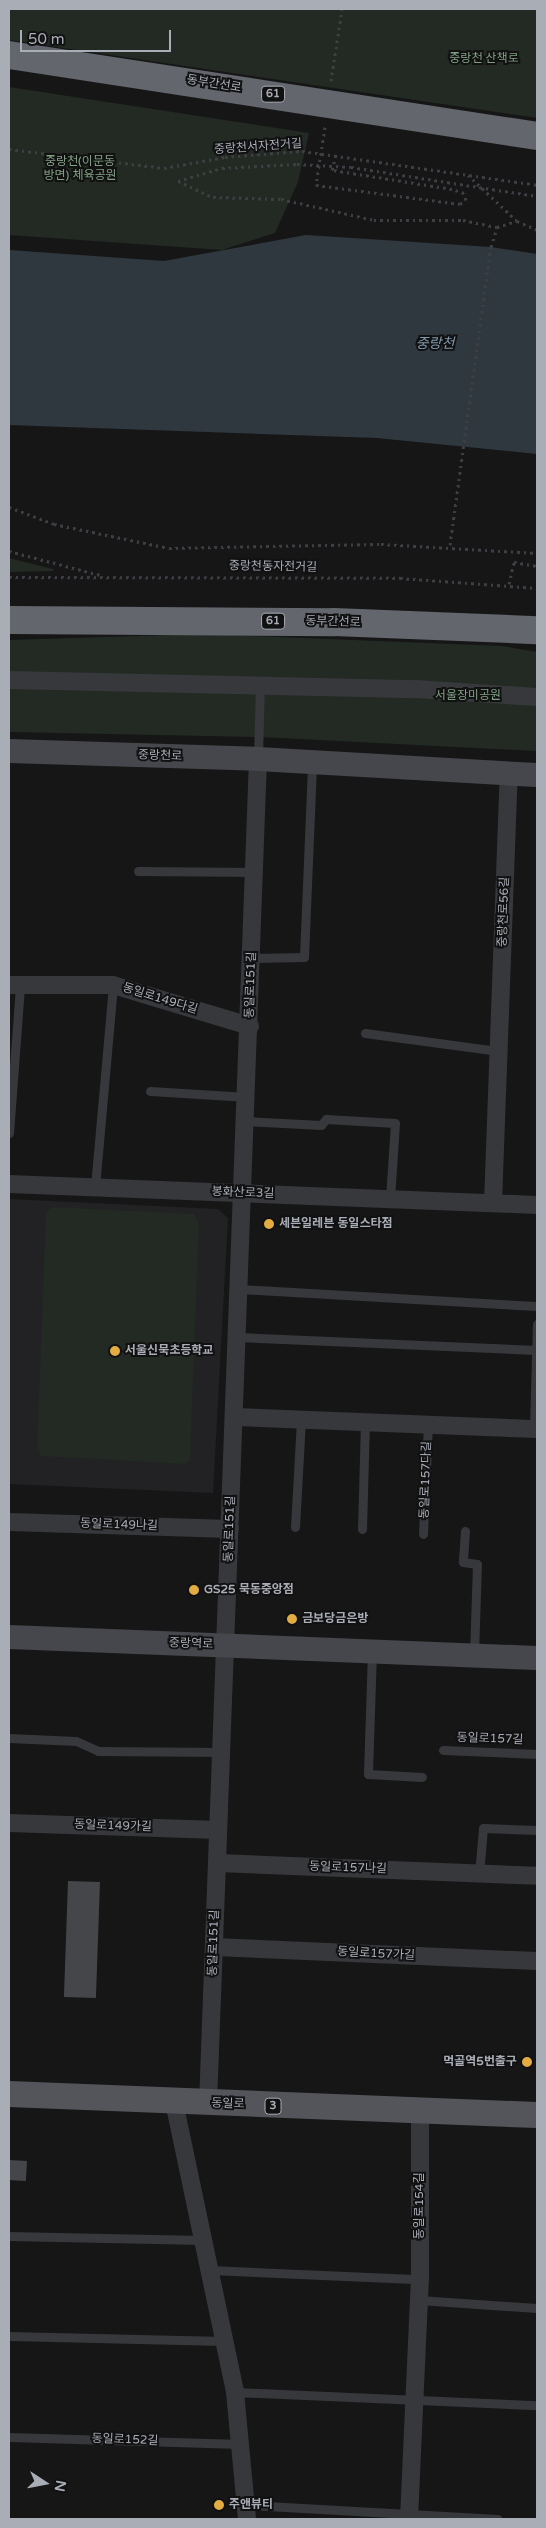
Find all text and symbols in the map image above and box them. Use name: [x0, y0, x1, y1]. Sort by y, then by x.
scale bar: [22, 20, 174, 52]
text: 50 m: [28, 30, 65, 48]
park label: 중랑천 산책로: [449, 52, 519, 66]
street label: 동부간선로: [186, 73, 242, 95]
road number: 61: [260, 86, 286, 102]
street label: 중랑천서자전거길: [213, 137, 303, 157]
park label: 중랑천(이문동 방면) 체육공원: [43, 155, 117, 183]
water label: 중랑천: [416, 336, 454, 352]
street label: 중랑천동자전거길: [229, 559, 317, 575]
road number: 61: [260, 612, 286, 630]
street label: 동부간선로: [305, 614, 361, 630]
park label: 서울장미공원: [435, 689, 501, 703]
street label: 중랑천로: [138, 748, 182, 764]
street label: 중랑천로56길: [496, 877, 512, 947]
street label: 동일로151길: [243, 951, 259, 1019]
street label: 동일로149다길: [121, 981, 199, 1017]
street label: 봉화산로3길: [211, 1185, 275, 1201]
place label: 세븐일레븐 동일스타점: [279, 1217, 393, 1231]
marker: 세븐일레븐 동일스타점: [263, 1218, 275, 1230]
place label: 서울신묵초등학교: [125, 1344, 213, 1358]
marker: 서울신묵초등학교: [109, 1345, 121, 1357]
street label: 동일로157다길: [417, 1441, 435, 1519]
street label: 동일로151길: [222, 1495, 238, 1563]
street label: 동일로149나길: [80, 1516, 158, 1534]
place label: GS25 묵동중앙점: [204, 1583, 294, 1597]
marker: GS25 묵동중앙점: [188, 1584, 200, 1596]
place label: 금보당금은방: [302, 1612, 368, 1626]
marker: 금보당금은방: [286, 1613, 298, 1625]
street label: 중랑역로: [169, 1636, 213, 1652]
street label: 동일로157길: [456, 1731, 524, 1747]
street label: 동일로149가길: [74, 1817, 152, 1835]
street label: 동일로157나길: [309, 1859, 387, 1877]
street label: 동일로151길: [206, 1909, 222, 1977]
street label: 동일로157가길: [337, 1945, 415, 1963]
place label: 먹골역5번출구: [443, 2055, 517, 2069]
marker: 먹골역5번출구: [521, 2056, 533, 2068]
street label: 동일로: [211, 2096, 245, 2112]
road number: 3: [264, 2098, 282, 2114]
street label: 동일로154길: [413, 2173, 427, 2239]
street label: 동일로152길: [91, 2432, 159, 2448]
north arrow: [20, 2458, 70, 2508]
text: N: [51, 2479, 70, 2493]
place label: 주앤뷰티: [229, 2498, 273, 2512]
marker: 주앤뷰티: [213, 2499, 225, 2511]

